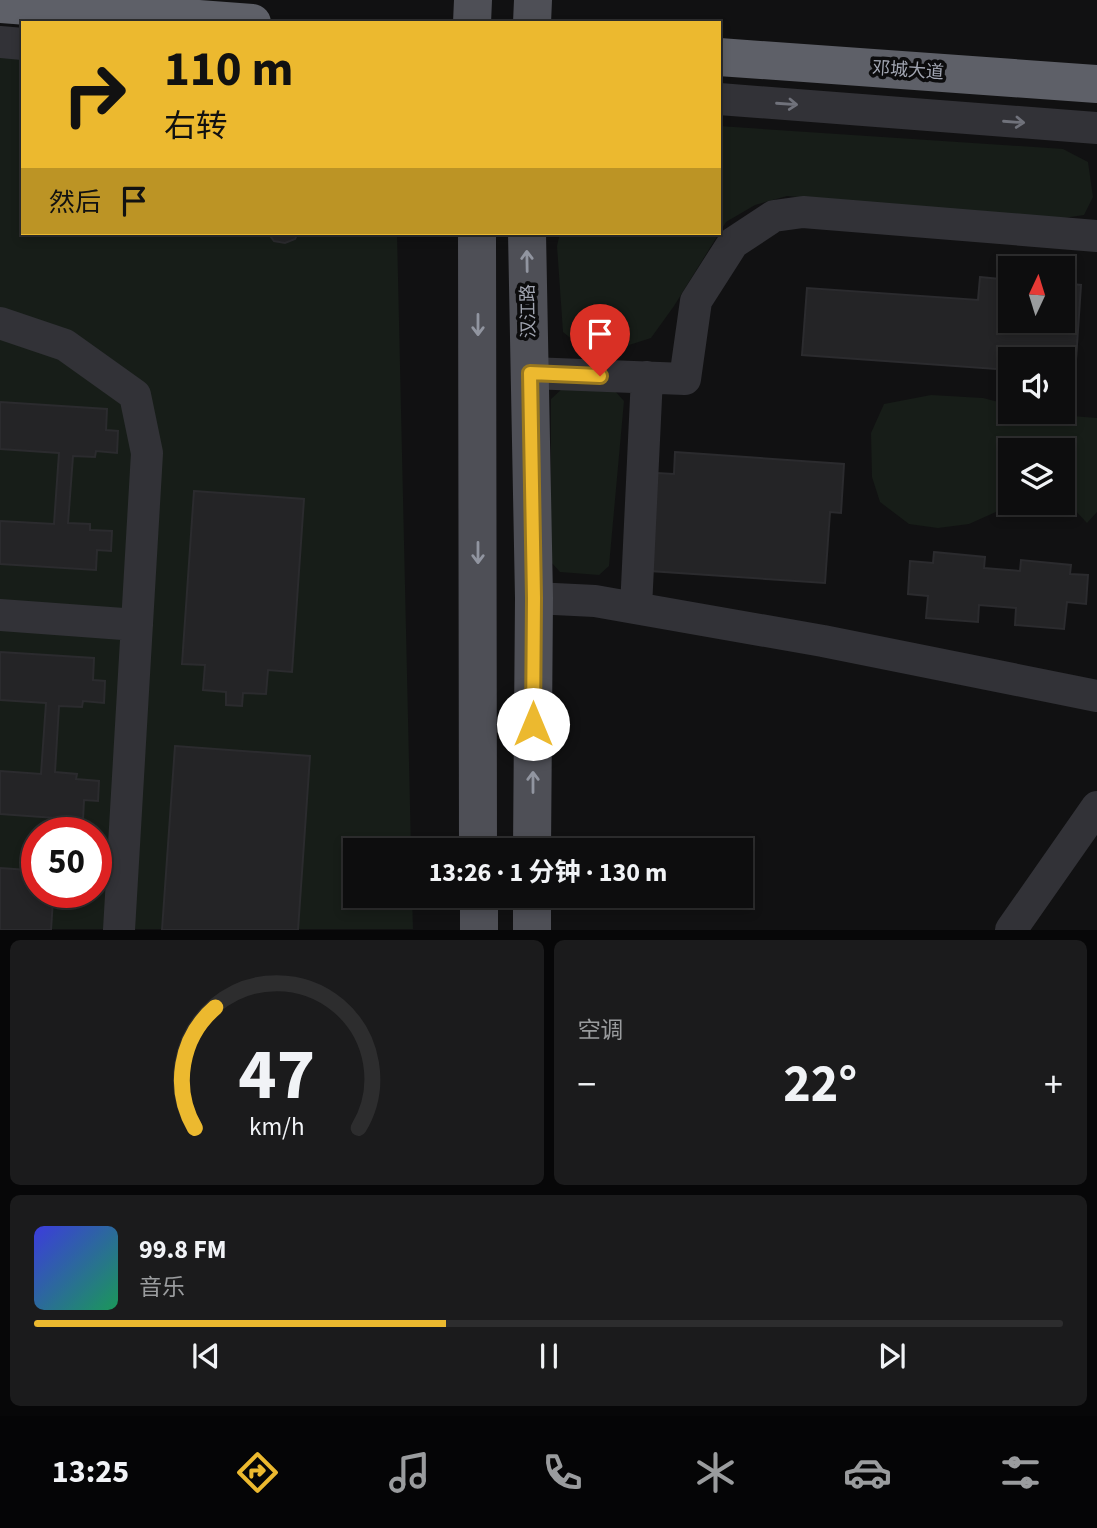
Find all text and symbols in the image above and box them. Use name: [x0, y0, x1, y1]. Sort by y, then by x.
text: 110 m: [164, 35, 293, 105]
icon: right: [49, 49, 140, 140]
street label: 邓城大道: [871, 56, 945, 85]
one-way arrow: [776, 98, 798, 111]
text: 右转: [164, 104, 228, 150]
one-way arrow: [1002, 116, 1025, 129]
icon: arrive: [115, 182, 153, 220]
text: 然后: [49, 184, 101, 221]
one-way arrow: [521, 250, 534, 273]
north arrow: [998, 256, 1074, 332]
map controls: [998, 256, 1075, 515]
street label: 汉江路: [516, 284, 541, 338]
pin: [570, 304, 630, 376]
one-way arrow: [471, 314, 485, 337]
icon: arrive: [581, 315, 619, 353]
button: sound: [998, 347, 1075, 424]
button: layers: [998, 438, 1075, 515]
one-way arrow: [471, 541, 485, 564]
position arrow: [496, 687, 570, 761]
one-way arrow: [526, 771, 540, 794]
speed limit sign: 50: [21, 817, 112, 908]
text: 13:26 · 1 分钟 · 130 m: [429, 854, 667, 891]
text: 空调: [578, 1014, 624, 1047]
text: 47: [238, 1024, 315, 1128]
text: 22°: [783, 1048, 857, 1122]
text: −: [578, 1058, 596, 1112]
text: +: [1044, 1058, 1063, 1112]
text: km/h: [249, 1109, 305, 1145]
text: 99.8 FM: [139, 1231, 227, 1268]
text: 音乐: [139, 1271, 185, 1304]
icon: previous: [187, 1337, 225, 1375]
icon: pause: [530, 1337, 568, 1375]
icon: next: [873, 1337, 911, 1375]
icon: directions: [233, 1448, 282, 1497]
icon: music: [385, 1448, 434, 1497]
icon: phone: [538, 1448, 587, 1497]
icon: climate: [691, 1448, 740, 1497]
icon: car: [843, 1448, 892, 1497]
icon: filters: [996, 1448, 1045, 1497]
text: 13:25: [52, 1449, 129, 1495]

